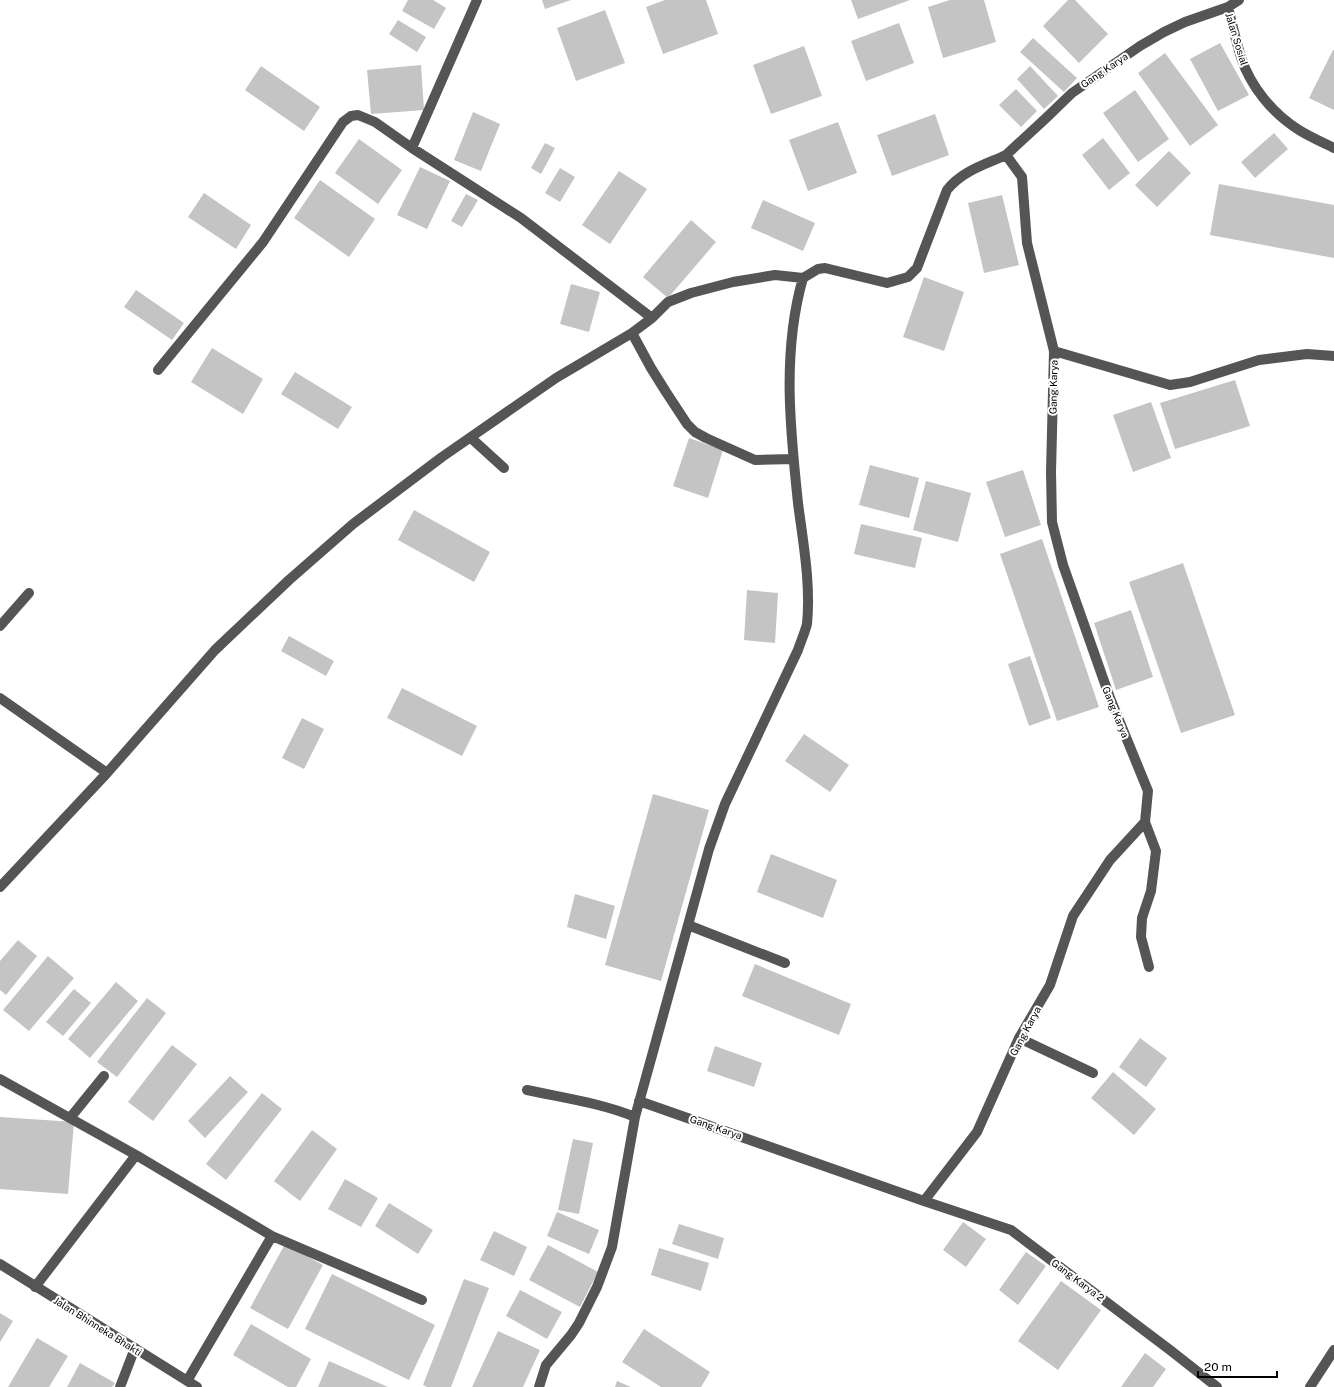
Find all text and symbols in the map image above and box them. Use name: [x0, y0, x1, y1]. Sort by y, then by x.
street label: Jalan Sosial: [1223, 11, 1251, 67]
street label: Gang Karya: [1078, 50, 1130, 90]
street label: Gang Karya: [1047, 360, 1059, 414]
street label: Gang Karya: [1100, 685, 1132, 739]
street label: Gang Karya: [1007, 1004, 1043, 1058]
street label: Gang Karya: [688, 1112, 744, 1142]
street label: Gang Karya 2: [1049, 1256, 1107, 1304]
street label: Jalan Bhinneka Bhakti: [52, 1294, 144, 1358]
scale bar: [1198, 1353, 1277, 1379]
text: 20 m: [1204, 1360, 1232, 1374]

